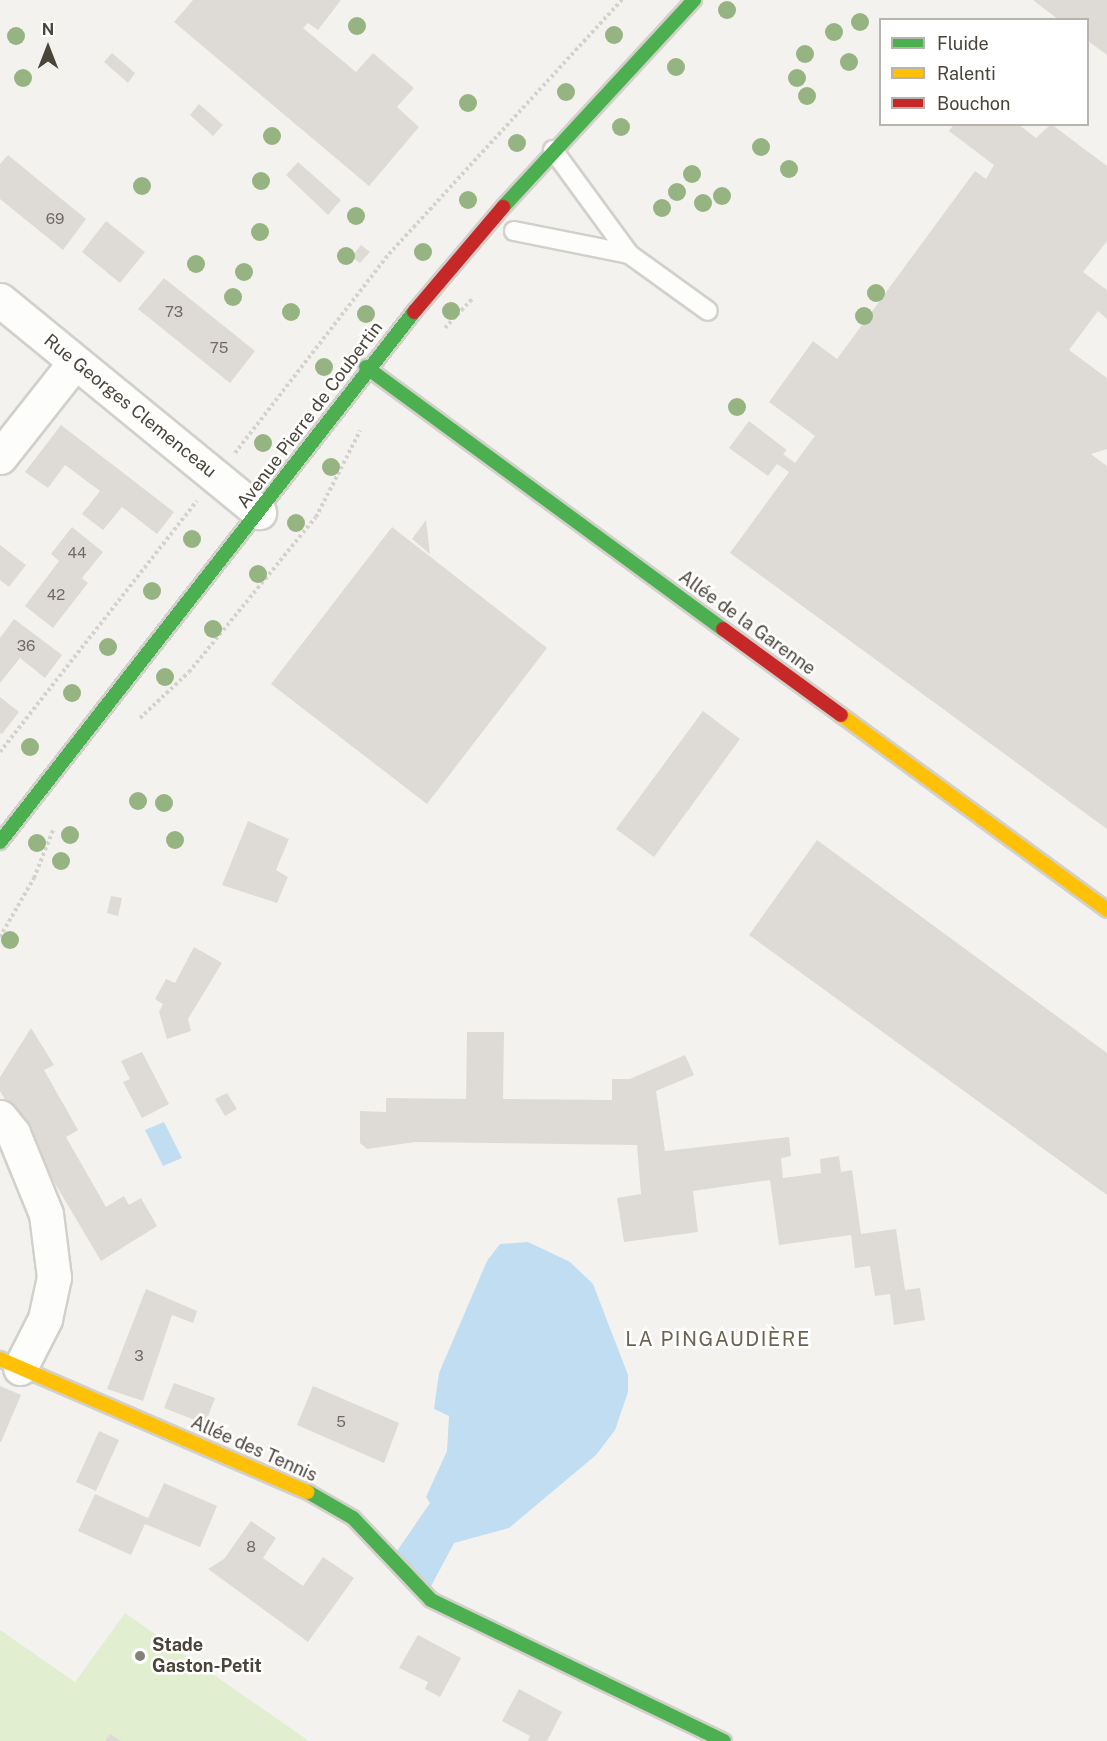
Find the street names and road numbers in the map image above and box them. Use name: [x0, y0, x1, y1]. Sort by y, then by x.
street label: Avenue Pierre de Coubertin: [233, 317, 387, 513]
street label: Rue Georges Clemenceau: [39, 330, 221, 482]
street label: Allée de la Garenne: [674, 566, 820, 680]
street label: Allée des Tennis: [187, 1411, 321, 1487]

